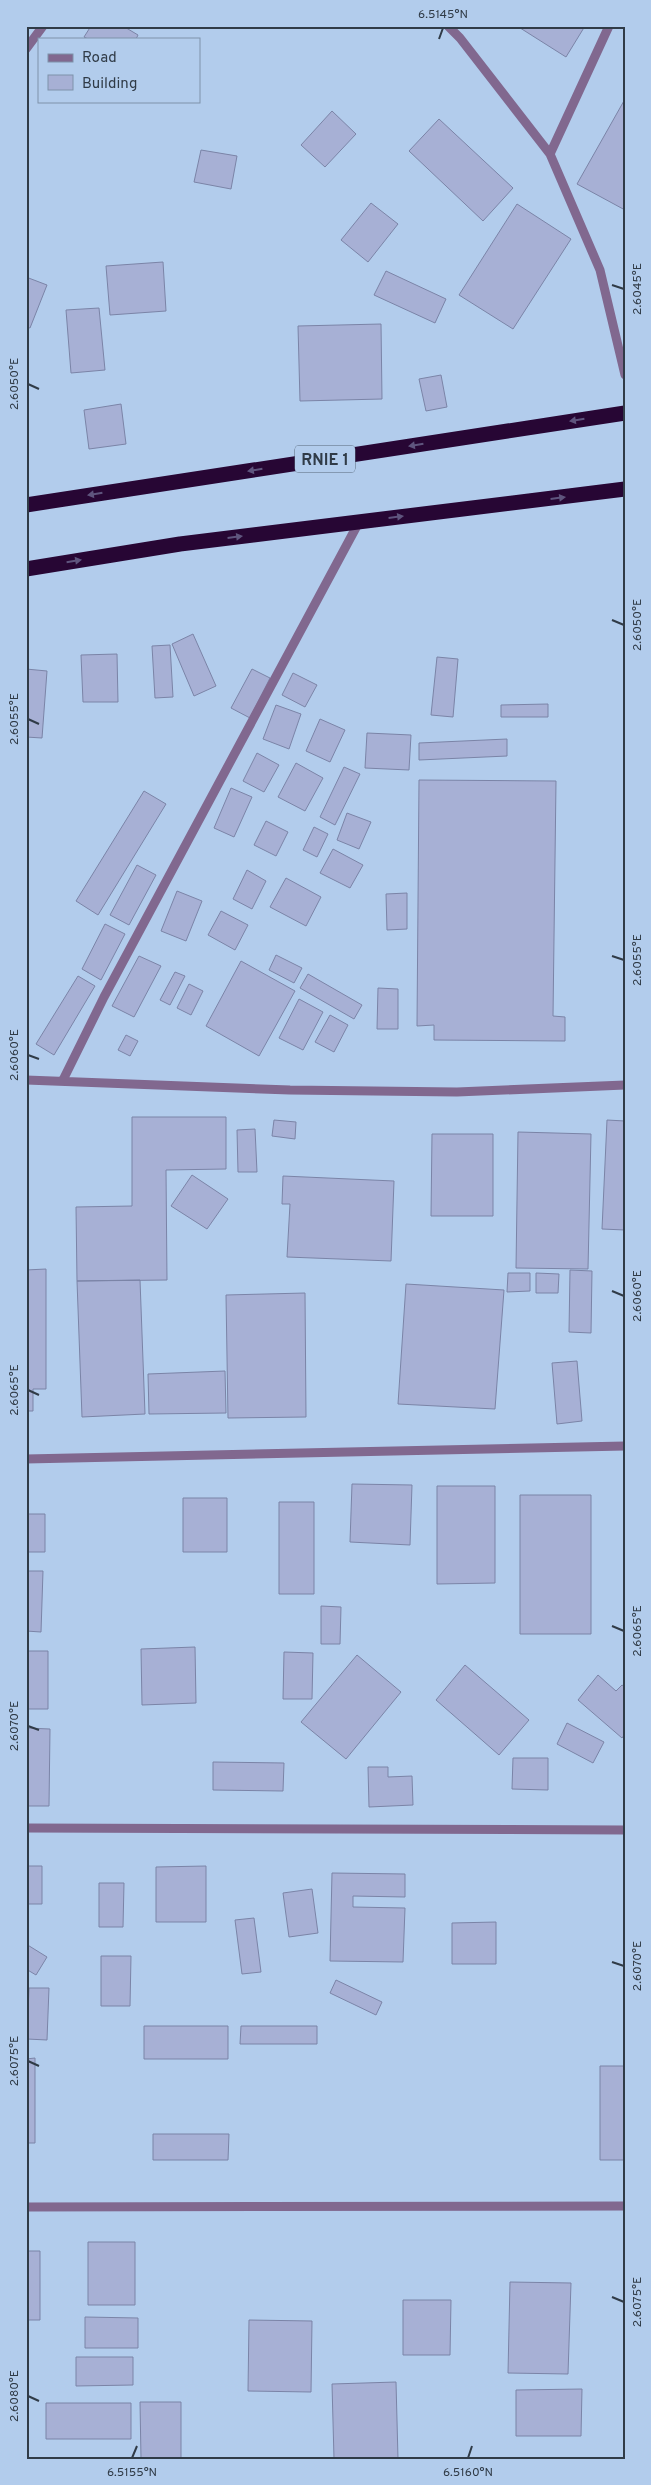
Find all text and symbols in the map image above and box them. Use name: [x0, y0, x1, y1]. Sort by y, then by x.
text: 6.5145°N: [418, 7, 468, 23]
legend: [38, 38, 200, 102]
text: Road: [82, 49, 117, 68]
text: Building: [82, 75, 137, 94]
text: 2.6045°E: [630, 263, 646, 315]
text: 2.6050°E: [7, 358, 23, 410]
one-way arrow: [568, 417, 584, 425]
one-way arrow: [408, 441, 424, 449]
road number: RNIE 1: [295, 446, 355, 472]
one-way arrow: [247, 466, 263, 474]
one-way arrow: [86, 491, 102, 499]
one-way arrow: [550, 494, 566, 502]
one-way arrow: [389, 513, 405, 521]
one-way arrow: [227, 533, 243, 541]
one-way arrow: [67, 556, 83, 564]
text: 2.6050°E: [630, 599, 646, 651]
text: 2.6055°E: [7, 693, 23, 745]
text: 2.6055°E: [630, 934, 646, 986]
text: 2.6060°E: [7, 1029, 23, 1081]
text: 2.6060°E: [630, 1270, 646, 1322]
text: 2.6065°E: [7, 1364, 23, 1416]
text: 2.6065°E: [630, 1605, 646, 1657]
text: 2.6070°E: [7, 1701, 23, 1751]
text: 2.6070°E: [630, 1941, 646, 1991]
text: 2.6075°E: [7, 2036, 23, 2086]
text: 2.6075°E: [630, 2277, 646, 2327]
text: 2.6080°E: [7, 2370, 23, 2422]
text: 6.5155°N: [107, 2465, 157, 2481]
text: 6.5160°N: [443, 2465, 493, 2481]

